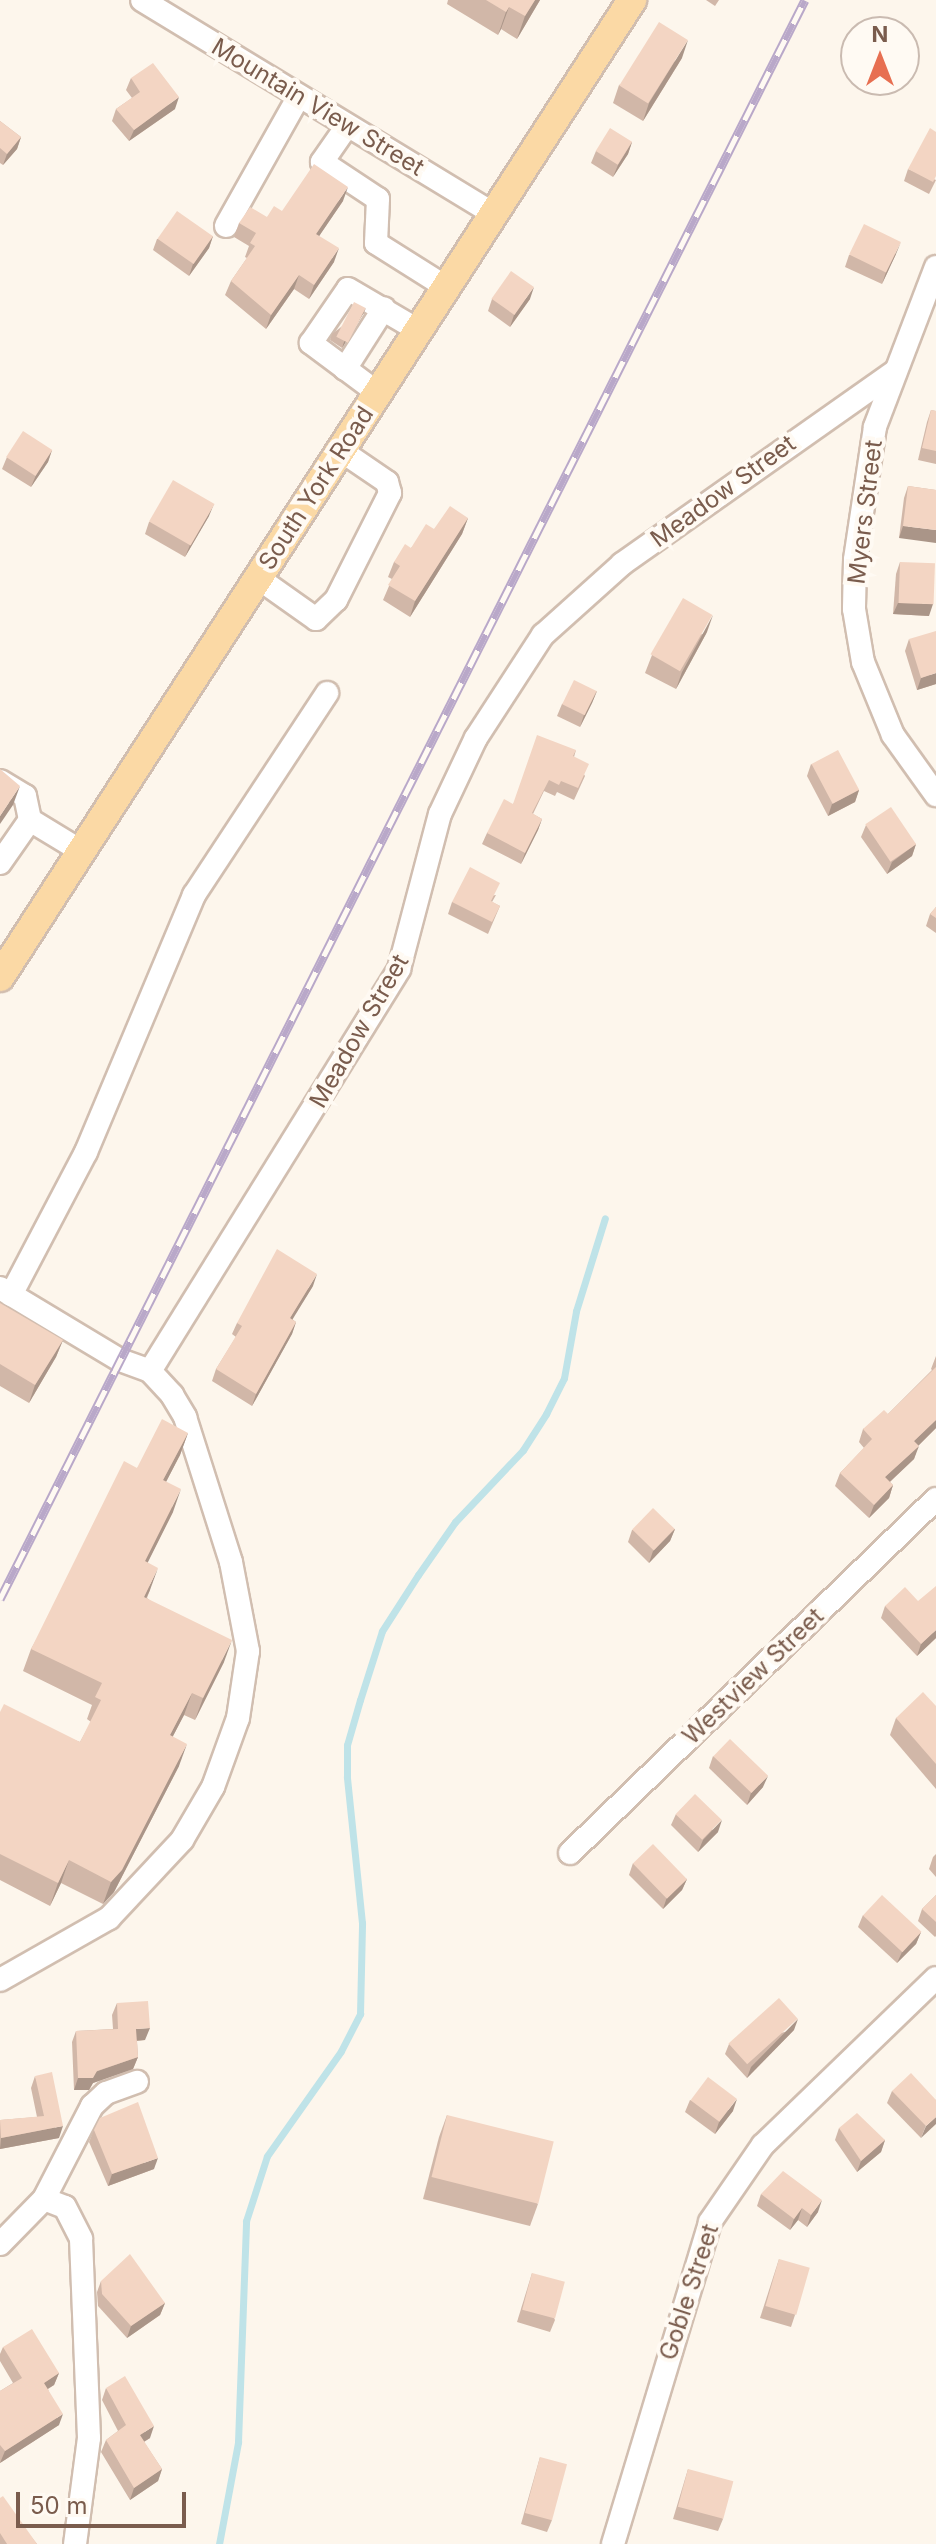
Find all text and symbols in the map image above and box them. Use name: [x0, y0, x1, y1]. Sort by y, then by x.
north arrow: [840, 16, 920, 96]
text: N: [872, 21, 888, 47]
street label: Mountain View Street: [207, 32, 429, 182]
street label: South York Road: [252, 401, 380, 575]
street label: Meadow Street: [645, 429, 801, 553]
street label: Myers Street: [842, 438, 888, 586]
street label: Meadow Street: [303, 949, 415, 1113]
street label: Westview Street: [677, 1602, 829, 1750]
street label: Goble Street: [653, 2220, 725, 2364]
scale bar: [20, 2476, 190, 2526]
text: 50 m: [30, 2491, 88, 2520]

